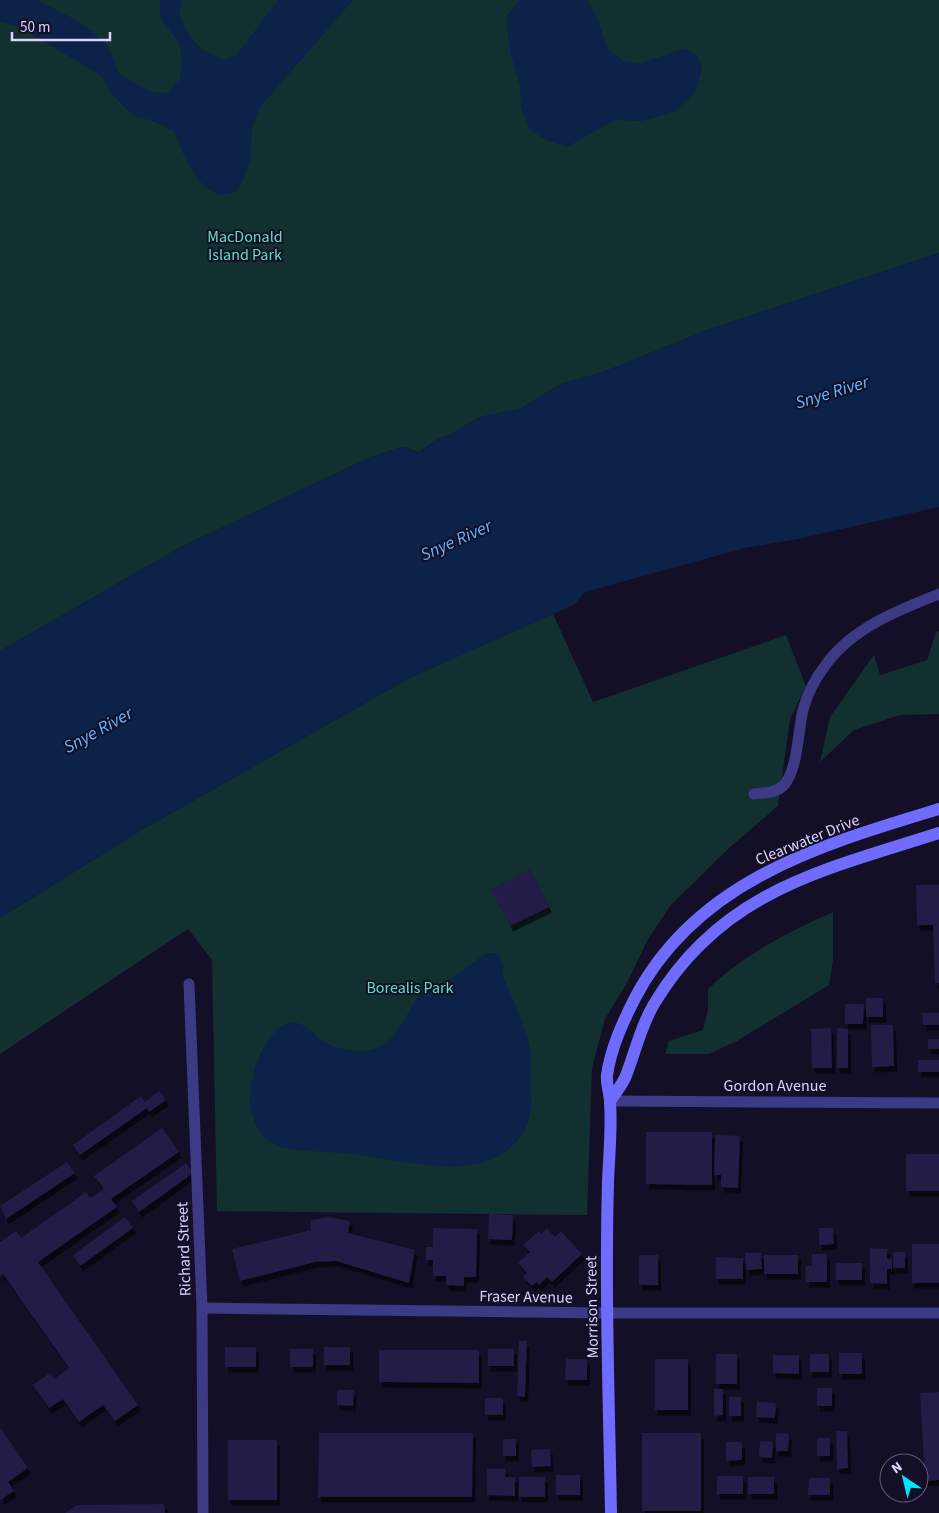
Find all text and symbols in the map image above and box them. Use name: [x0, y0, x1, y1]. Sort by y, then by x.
scale bar: [12, 10, 110, 42]
text: 50 m: [20, 17, 50, 38]
park label: MacDonald Island Park: [207, 226, 283, 266]
water label: Snye River: [792, 369, 873, 416]
water label: Snye River: [417, 513, 497, 567]
water label: Snye River: [59, 701, 138, 760]
street label: Clearwater Drive: [752, 809, 863, 871]
park label: Borealis Park: [366, 977, 454, 999]
street label: Gordon Avenue: [724, 1075, 826, 1097]
street label: Richard Street: [171, 1201, 197, 1297]
street label: Morrison Street: [580, 1255, 604, 1359]
street label: Fraser Avenue: [479, 1285, 573, 1309]
north arrow: [879, 1453, 929, 1503]
text: N: [888, 1457, 907, 1479]

